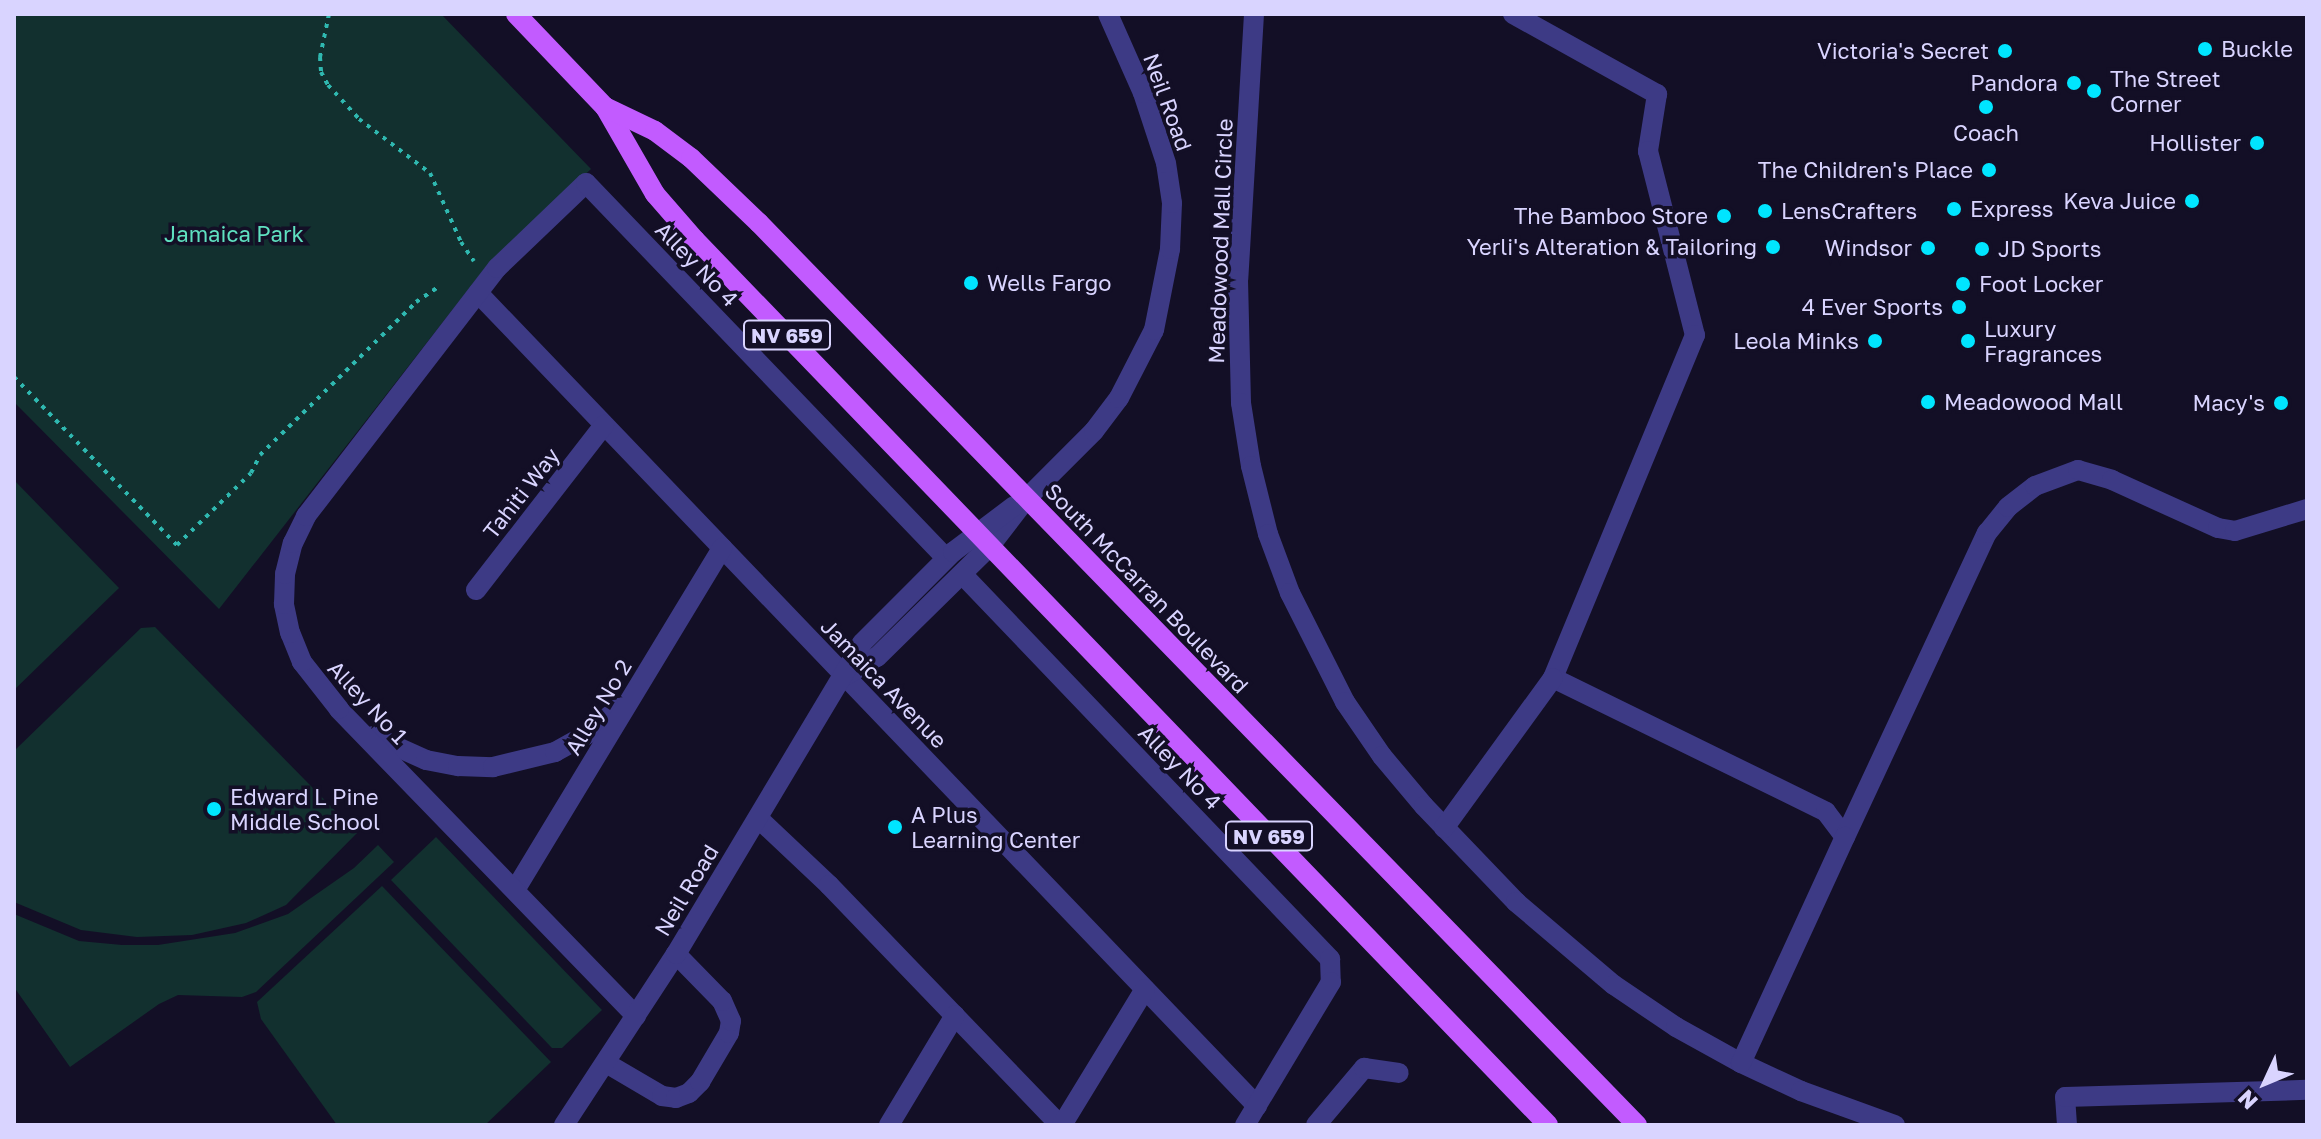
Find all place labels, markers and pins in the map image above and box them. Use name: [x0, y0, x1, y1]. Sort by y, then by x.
place label: Buckle: [2221, 36, 2293, 62]
place label: Victoria's Secret: [1817, 38, 1989, 64]
marker: Buckle: [2196, 40, 2214, 58]
marker: Victoria's Secret: [1996, 42, 2014, 60]
place label: The Street Corner: [2110, 65, 2221, 116]
place label: Pandora: [1970, 70, 2058, 96]
marker: Pandora: [2065, 74, 2083, 92]
marker: The Street Corner: [2085, 82, 2103, 100]
marker: Coach: [1977, 98, 1995, 116]
place label: Coach: [1953, 120, 2019, 146]
place label: Hollister: [2149, 130, 2241, 156]
marker: Hollister: [2248, 134, 2266, 152]
place label: The Children's Place: [1758, 157, 1973, 183]
marker: The Children's Place: [1980, 161, 1998, 179]
place label: Keva Juice: [2063, 188, 2176, 214]
marker: Keva Juice: [2183, 192, 2201, 210]
place label: Express: [1970, 196, 2053, 222]
place label: LensCrafters: [1781, 198, 1917, 224]
marker: Express: [1945, 200, 1963, 218]
marker: LensCrafters: [1756, 202, 1774, 220]
place label: The Bamboo Store: [1514, 203, 1708, 229]
marker: The Bamboo Store: [1715, 207, 1733, 225]
place label: Yerli's Alteration & Tailoring: [1467, 234, 1757, 260]
place label: Windsor: [1824, 235, 1912, 261]
place label: JD Sports: [1998, 236, 2101, 262]
marker: Yerli's Alteration & Tailoring: [1764, 238, 1782, 256]
marker: Windsor: [1919, 239, 1937, 257]
marker: JD Sports: [1973, 240, 1991, 258]
place label: Wells Fargo: [987, 270, 1111, 296]
place label: Foot Locker: [1979, 271, 2103, 297]
marker: Wells Fargo: [962, 274, 980, 292]
marker: Foot Locker: [1954, 275, 1972, 293]
place label: 4 Ever Sports: [1802, 294, 1943, 320]
marker: 4 Ever Sports: [1950, 298, 1968, 316]
place label: Luxury Fragrances: [1984, 315, 2102, 366]
place label: Leola Minks: [1733, 328, 1859, 354]
marker: Leola Minks: [1866, 332, 1884, 350]
marker: Luxury Fragrances: [1959, 332, 1977, 350]
place label: Meadowood Mall: [1944, 389, 2123, 415]
place label: Macy's: [2192, 390, 2265, 416]
marker: Meadowood Mall: [1919, 393, 1937, 411]
marker: Macy's: [2272, 394, 2290, 412]
place label: Edward L Pine Middle School: [230, 783, 380, 834]
marker: Edward L Pine Middle School: [205, 800, 223, 818]
place label: A Plus Learning Center: [911, 801, 1080, 852]
marker: A Plus Learning Center: [886, 818, 904, 836]

